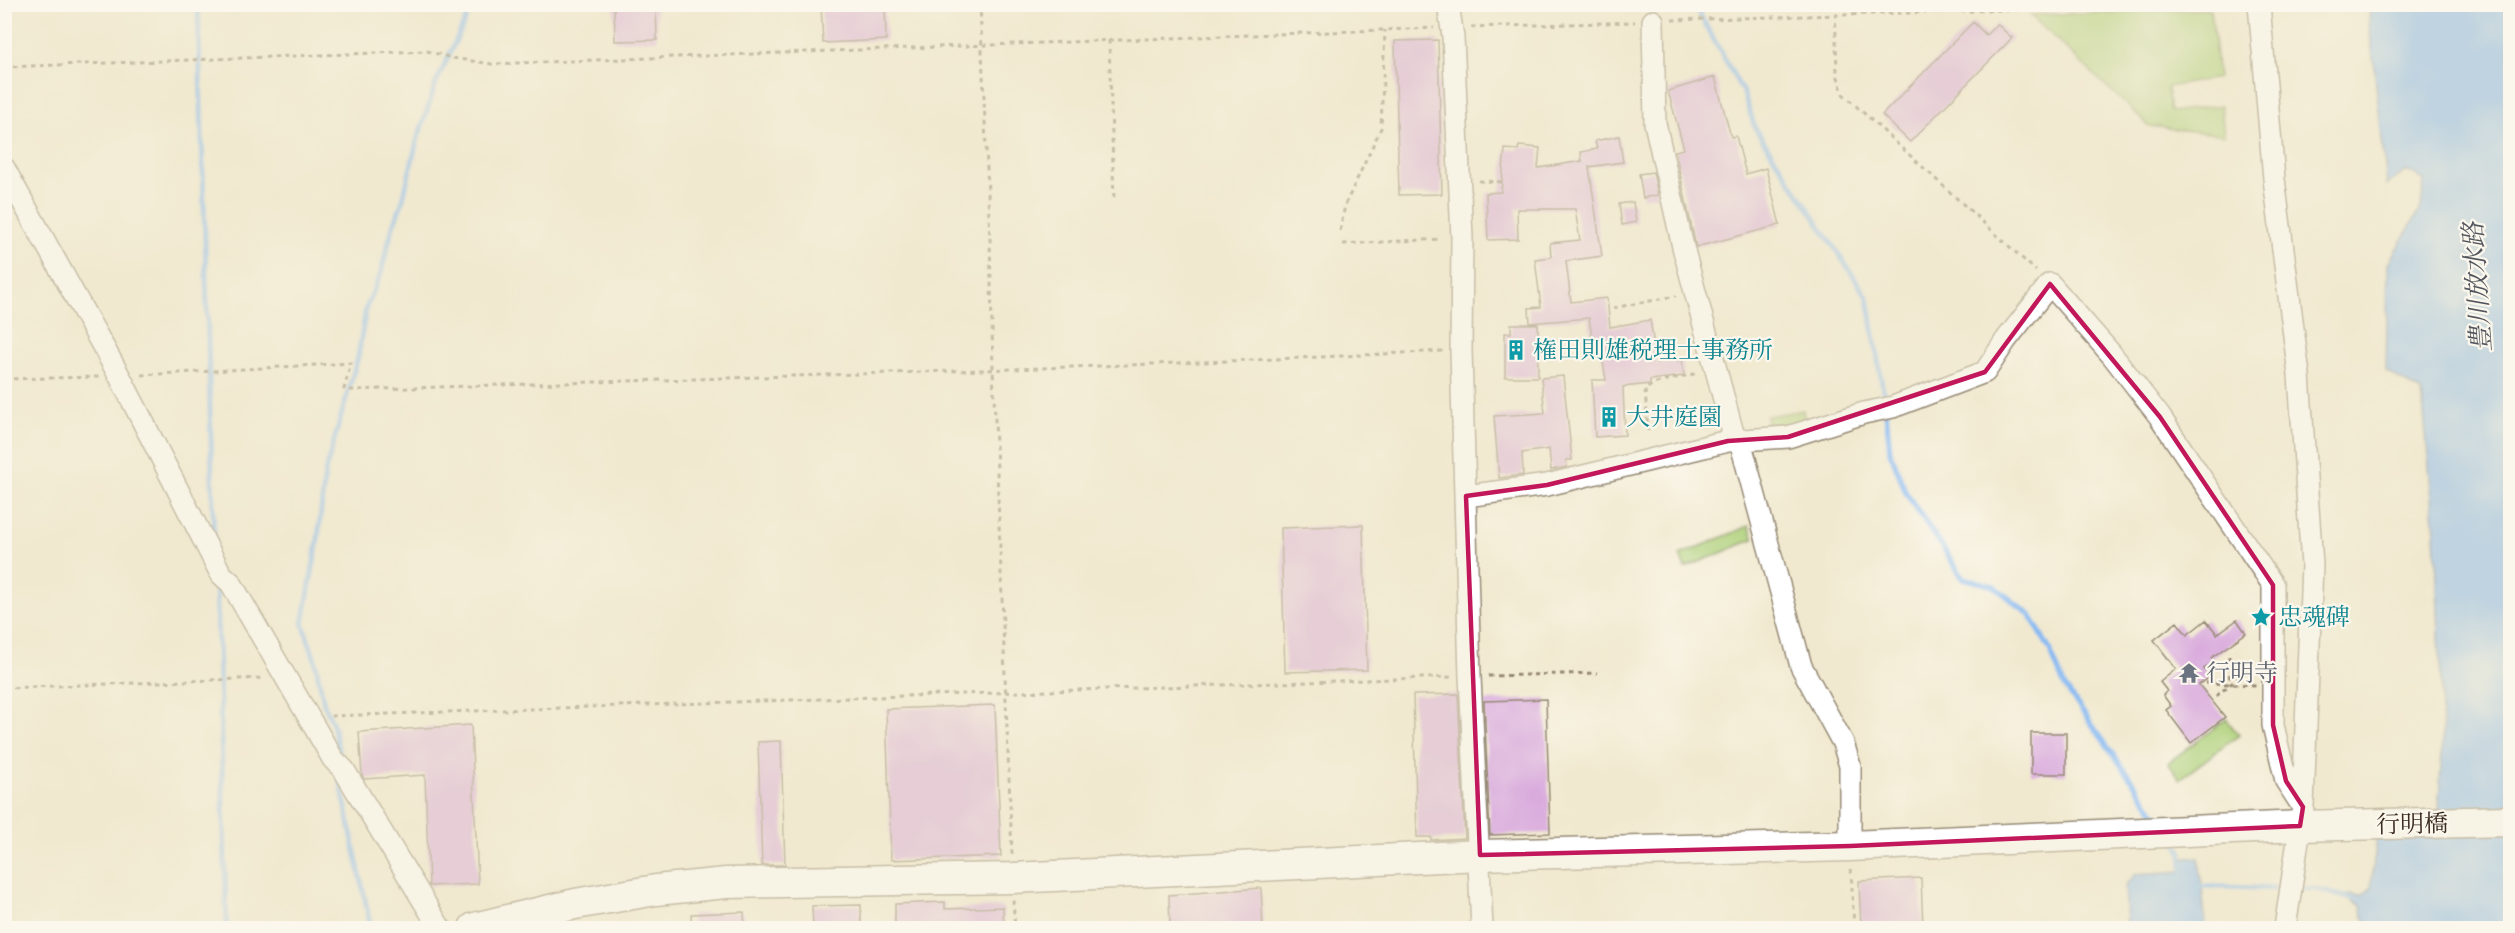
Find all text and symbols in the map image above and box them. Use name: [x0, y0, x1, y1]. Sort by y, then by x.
water label: 豊川放水路: [2456, 219, 2502, 353]
place label: 権田則雄税理士事務所: [1533, 335, 1773, 369]
building icon: 権田則雄税理士事務所: [1504, 338, 1528, 362]
place label: 大井庭園: [1626, 402, 1722, 436]
building icon: 大井庭園: [1597, 405, 1621, 429]
place label: 忠魂碑: [2278, 602, 2350, 636]
place icon: 忠魂碑: [2249, 605, 2273, 629]
place label: 行明寺: [2206, 658, 2278, 692]
temple icon: 行明寺: [2177, 661, 2201, 685]
street label: 行明橋: [2376, 808, 2448, 844]

